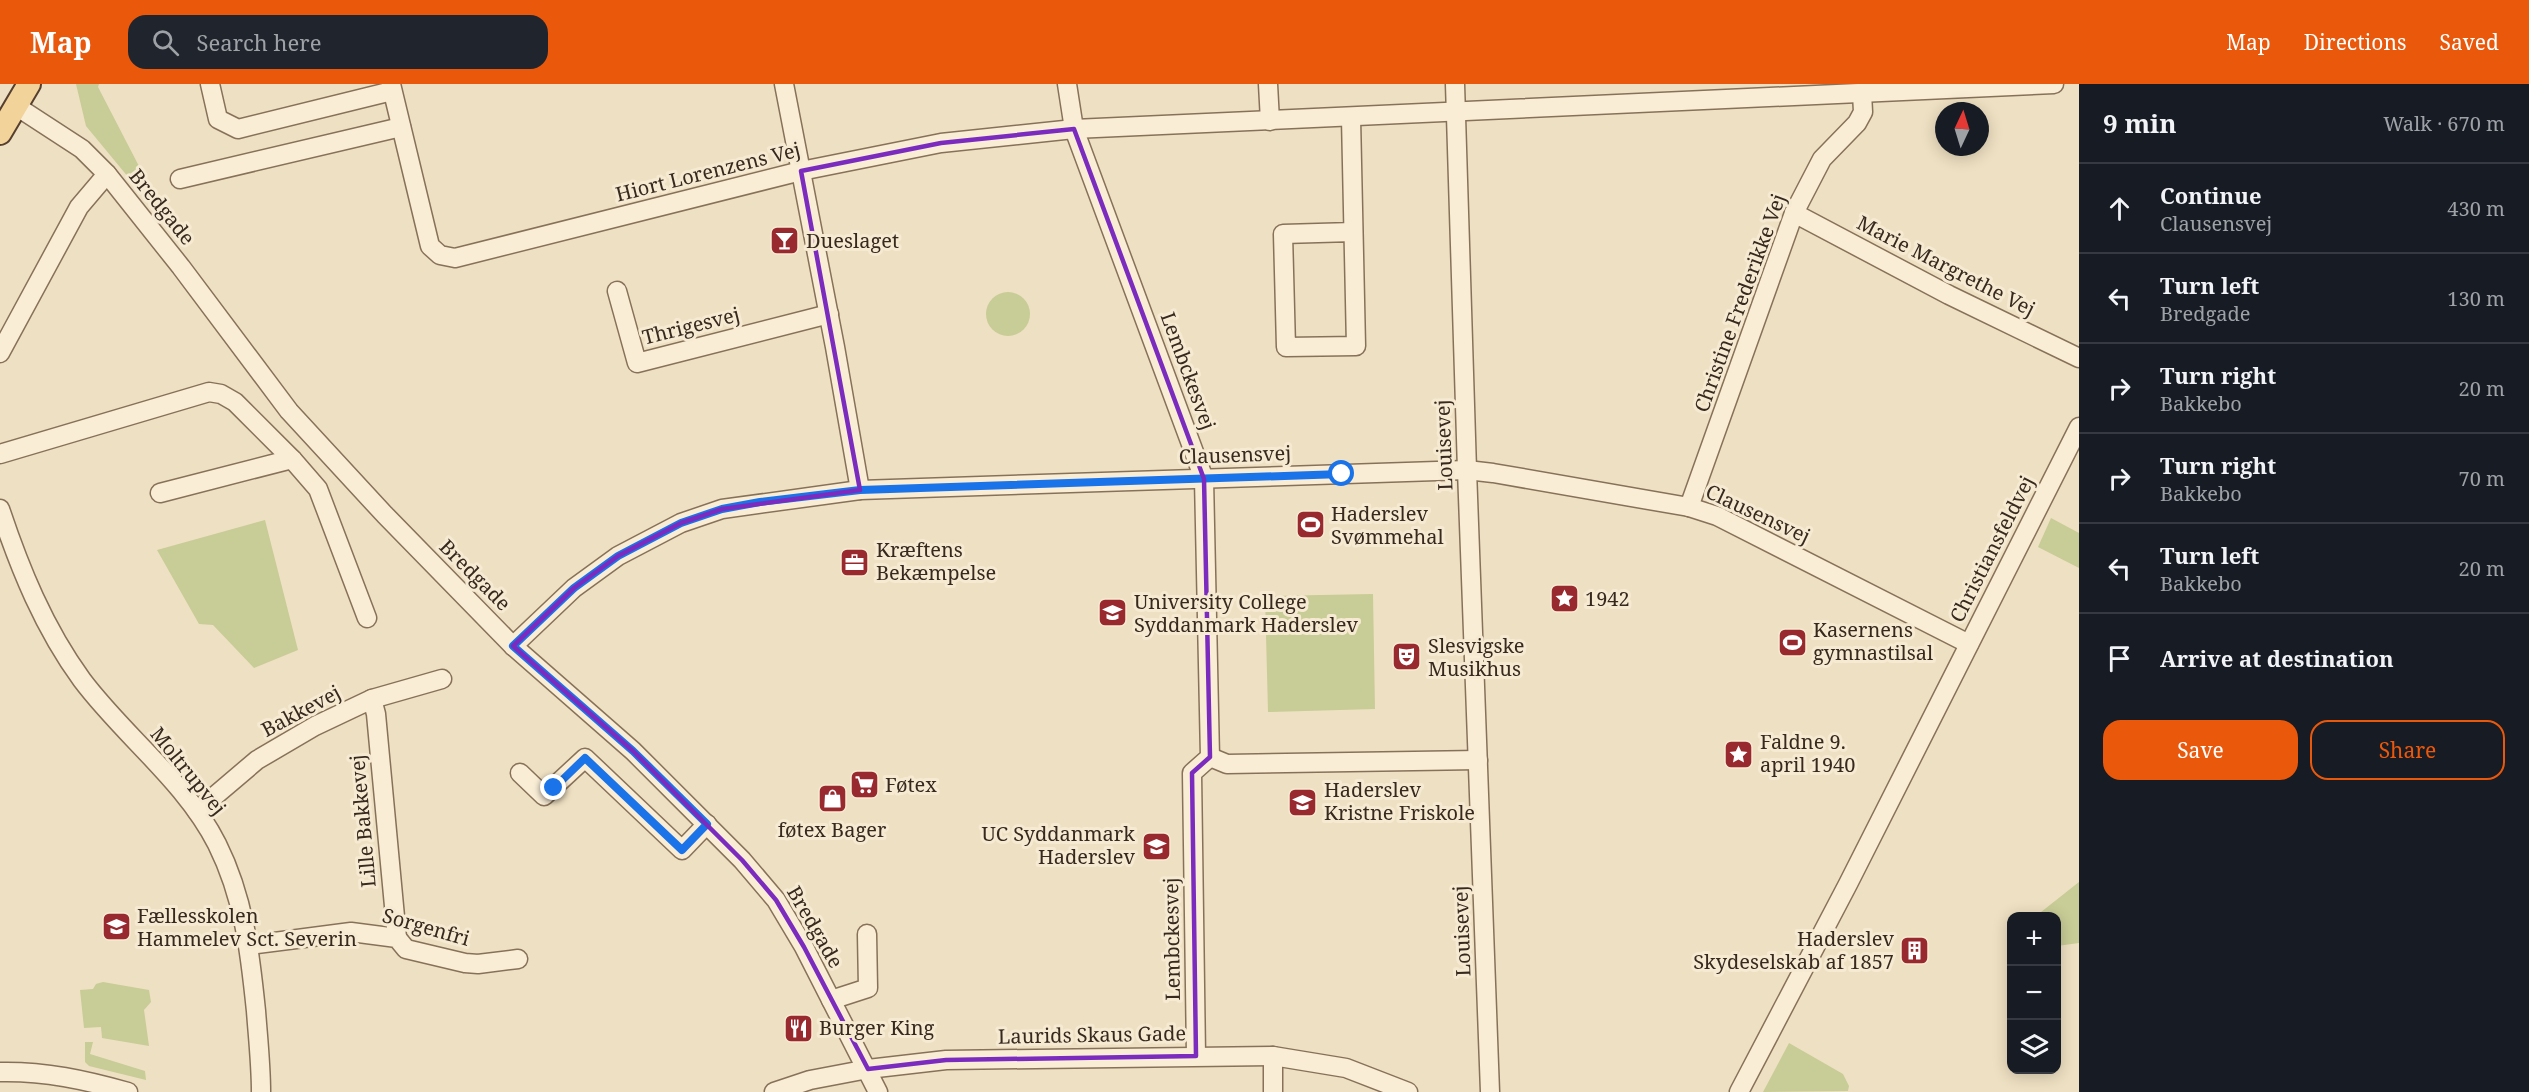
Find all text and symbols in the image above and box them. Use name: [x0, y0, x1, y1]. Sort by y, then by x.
search box: [128, 15, 548, 69]
text: Map: [30, 23, 92, 61]
icon: search: [149, 26, 182, 59]
text: Search here: [197, 27, 321, 57]
text: Map: [2226, 28, 2271, 56]
text: Directions: [2304, 28, 2406, 56]
text: Saved: [2439, 28, 2499, 56]
north arrow: [1935, 102, 1989, 156]
text: 9 min: [2103, 105, 2177, 141]
text: Walk · 670 m: [2383, 110, 2505, 137]
street label: Hiort Lorenzens Vej: [613, 135, 803, 208]
street label: Bredgade: [123, 163, 201, 250]
text: Continue: [2160, 180, 2262, 210]
street label: Christine Frederikke Vej: [1687, 190, 1792, 416]
icon: ahead: [2103, 192, 2136, 225]
text: 430 m: [2447, 195, 2505, 222]
street label: Marie Margrethe Vej: [1852, 209, 2040, 322]
text: Clausensvej: [2160, 210, 2272, 237]
bar icon: Dueslaget: [769, 225, 801, 257]
place label: Dueslaget: [806, 227, 899, 254]
text: Turn left: [2160, 270, 2259, 300]
icon: left: [2103, 282, 2136, 315]
text: 130 m: [2447, 285, 2505, 312]
street label: Thrigesvej: [639, 300, 742, 351]
text: Bredgade: [2160, 300, 2250, 327]
street label: Lembckesvej: [1155, 308, 1222, 433]
text: Turn right: [2160, 360, 2276, 390]
icon: right: [2103, 372, 2136, 405]
text: 20 m: [2459, 375, 2505, 402]
text: Bakkebo: [2160, 390, 2242, 417]
street label: Louisevej: [1428, 399, 1459, 491]
street label: Clausensvej: [1178, 439, 1292, 470]
text: Turn right: [2160, 450, 2276, 480]
route start: [1328, 460, 1354, 486]
icon: right: [2103, 462, 2136, 495]
text: 70 m: [2459, 465, 2505, 492]
street label: Christiansfeldvej: [1943, 471, 2040, 627]
street label: Clausensvej: [1702, 478, 1815, 550]
text: Bakkebo: [2160, 480, 2242, 507]
place label: Haderslev Svømmehal: [1331, 500, 1444, 550]
sports icon: Haderslev Svømmehal: [1294, 509, 1326, 541]
street label: Bredgade: [434, 533, 517, 616]
place label: Kræftens Bekæmpelse: [876, 536, 996, 586]
text: Turn left: [2160, 540, 2259, 570]
office icon: Kræftens Bekæmpelse: [839, 546, 871, 578]
icon: left: [2103, 552, 2136, 585]
text: 20 m: [2459, 555, 2505, 582]
text: Bakkebo: [2160, 570, 2242, 597]
place icon: 1942: [1548, 583, 1580, 615]
place label: 1942: [1585, 585, 1630, 612]
place label: University College Syddanmark Haderslev: [1134, 588, 1358, 638]
school or university icon: University College Syddanmark Haderslev: [1097, 597, 1129, 629]
place label: Kasernens gymnastilsal: [1813, 616, 1933, 666]
sports icon: Kasernens gymnastilsal: [1776, 626, 1808, 658]
place label: Slesvigske Musikhus: [1428, 632, 1525, 682]
theatre icon: Slesvigske Musikhus: [1391, 641, 1423, 673]
icon: arrive: [2103, 642, 2136, 675]
text: Arrive at destination: [2160, 643, 2394, 673]
street label: Bakkevej: [256, 678, 345, 743]
button: Save: [2103, 720, 2298, 780]
button: Share: [2310, 720, 2505, 780]
street label: Moltrupvej: [144, 721, 232, 820]
place label: Faldne 9. april 1940: [1760, 728, 1855, 778]
place icon: Faldne 9. april 1940: [1723, 738, 1755, 770]
street label: Lille Bakkevej: [343, 753, 382, 889]
supermarket icon: Føtex: [848, 769, 880, 801]
place label: Føtex: [885, 771, 937, 798]
route end: [540, 774, 566, 800]
place label: Haderslev Kristne Friskole: [1324, 776, 1475, 826]
shop icon: føtex Bager: [816, 783, 848, 815]
school or university icon: Haderslev Kristne Friskole: [1287, 786, 1319, 818]
place label: føtex Bager: [778, 816, 887, 843]
place label: UC Syddanmark Haderslev: [981, 820, 1135, 870]
school or university icon: UC Syddanmark Haderslev: [1140, 830, 1172, 862]
street label: Lembckesvej: [1157, 877, 1186, 1001]
street label: Bredgade: [781, 881, 850, 973]
street label: Louisevej: [1446, 885, 1477, 977]
street label: Sorgenfri: [379, 901, 473, 952]
place label: Fællesskolen Hammelev Sct. Severin: [137, 902, 357, 952]
school or university icon: Fællesskolen Hammelev Sct. Severin: [100, 911, 132, 943]
map controls: [2007, 912, 2061, 1074]
button: +: [2007, 912, 2061, 966]
place label: Haderslev Skydeselskab af 1857: [1693, 925, 1894, 975]
building icon: Haderslev Skydeselskab af 1857: [1899, 934, 1931, 966]
button: −: [2007, 966, 2061, 1020]
restaurant icon: Burger King: [782, 1012, 814, 1044]
place label: Burger King: [819, 1014, 935, 1041]
street label: Laurids Skaus Gade: [998, 1019, 1186, 1050]
button: layers: [2007, 1020, 2061, 1074]

